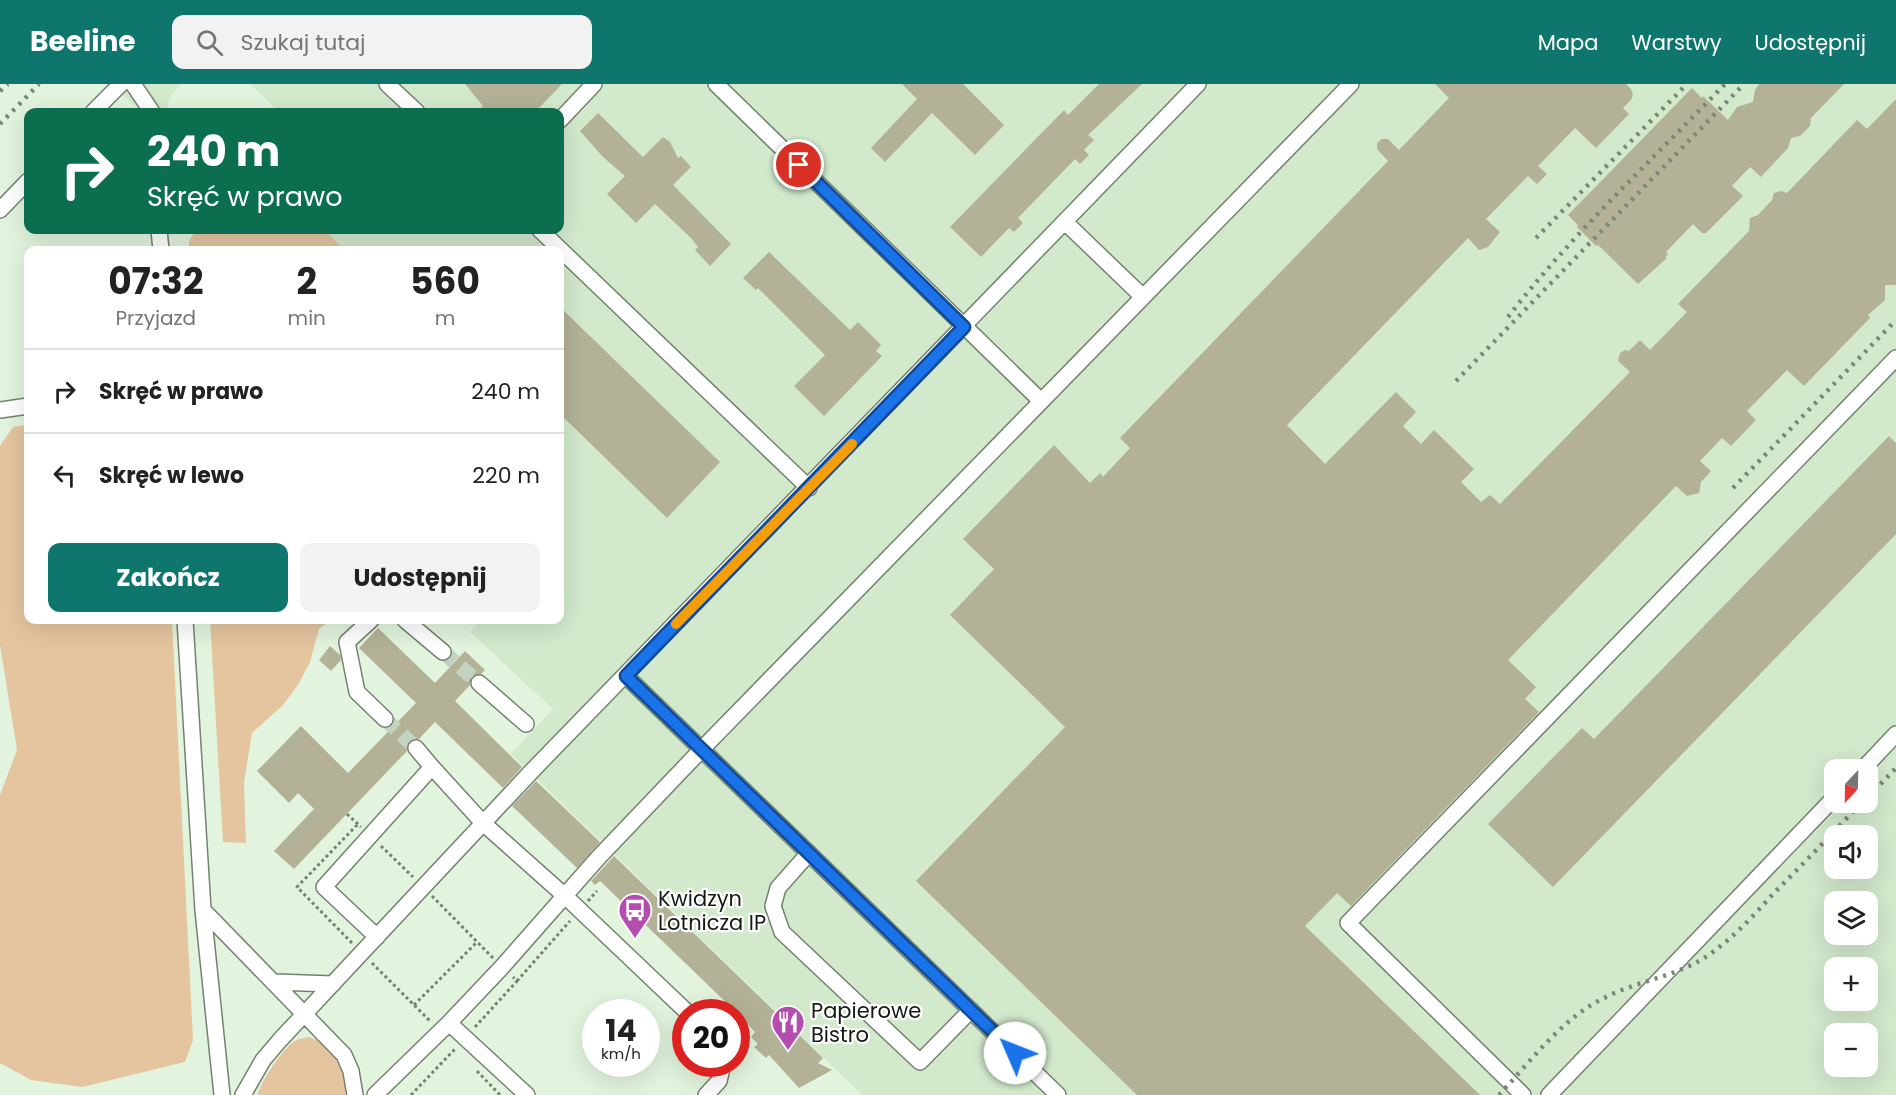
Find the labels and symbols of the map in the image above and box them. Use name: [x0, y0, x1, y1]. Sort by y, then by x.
pin: [773, 139, 824, 190]
north arrow: [1824, 759, 1878, 813]
place label: Kwidzyn Lotnicza IP: [658, 884, 766, 937]
bus stop icon: Kwidzyn Lotnicza IP: [617, 892, 653, 939]
place label: Papierowe Bistro: [811, 996, 921, 1049]
speed limit sign: 20: [672, 999, 750, 1077]
restaurant icon: Papierowe Bistro: [770, 1004, 806, 1051]
position arrow: [983, 1021, 1047, 1085]

